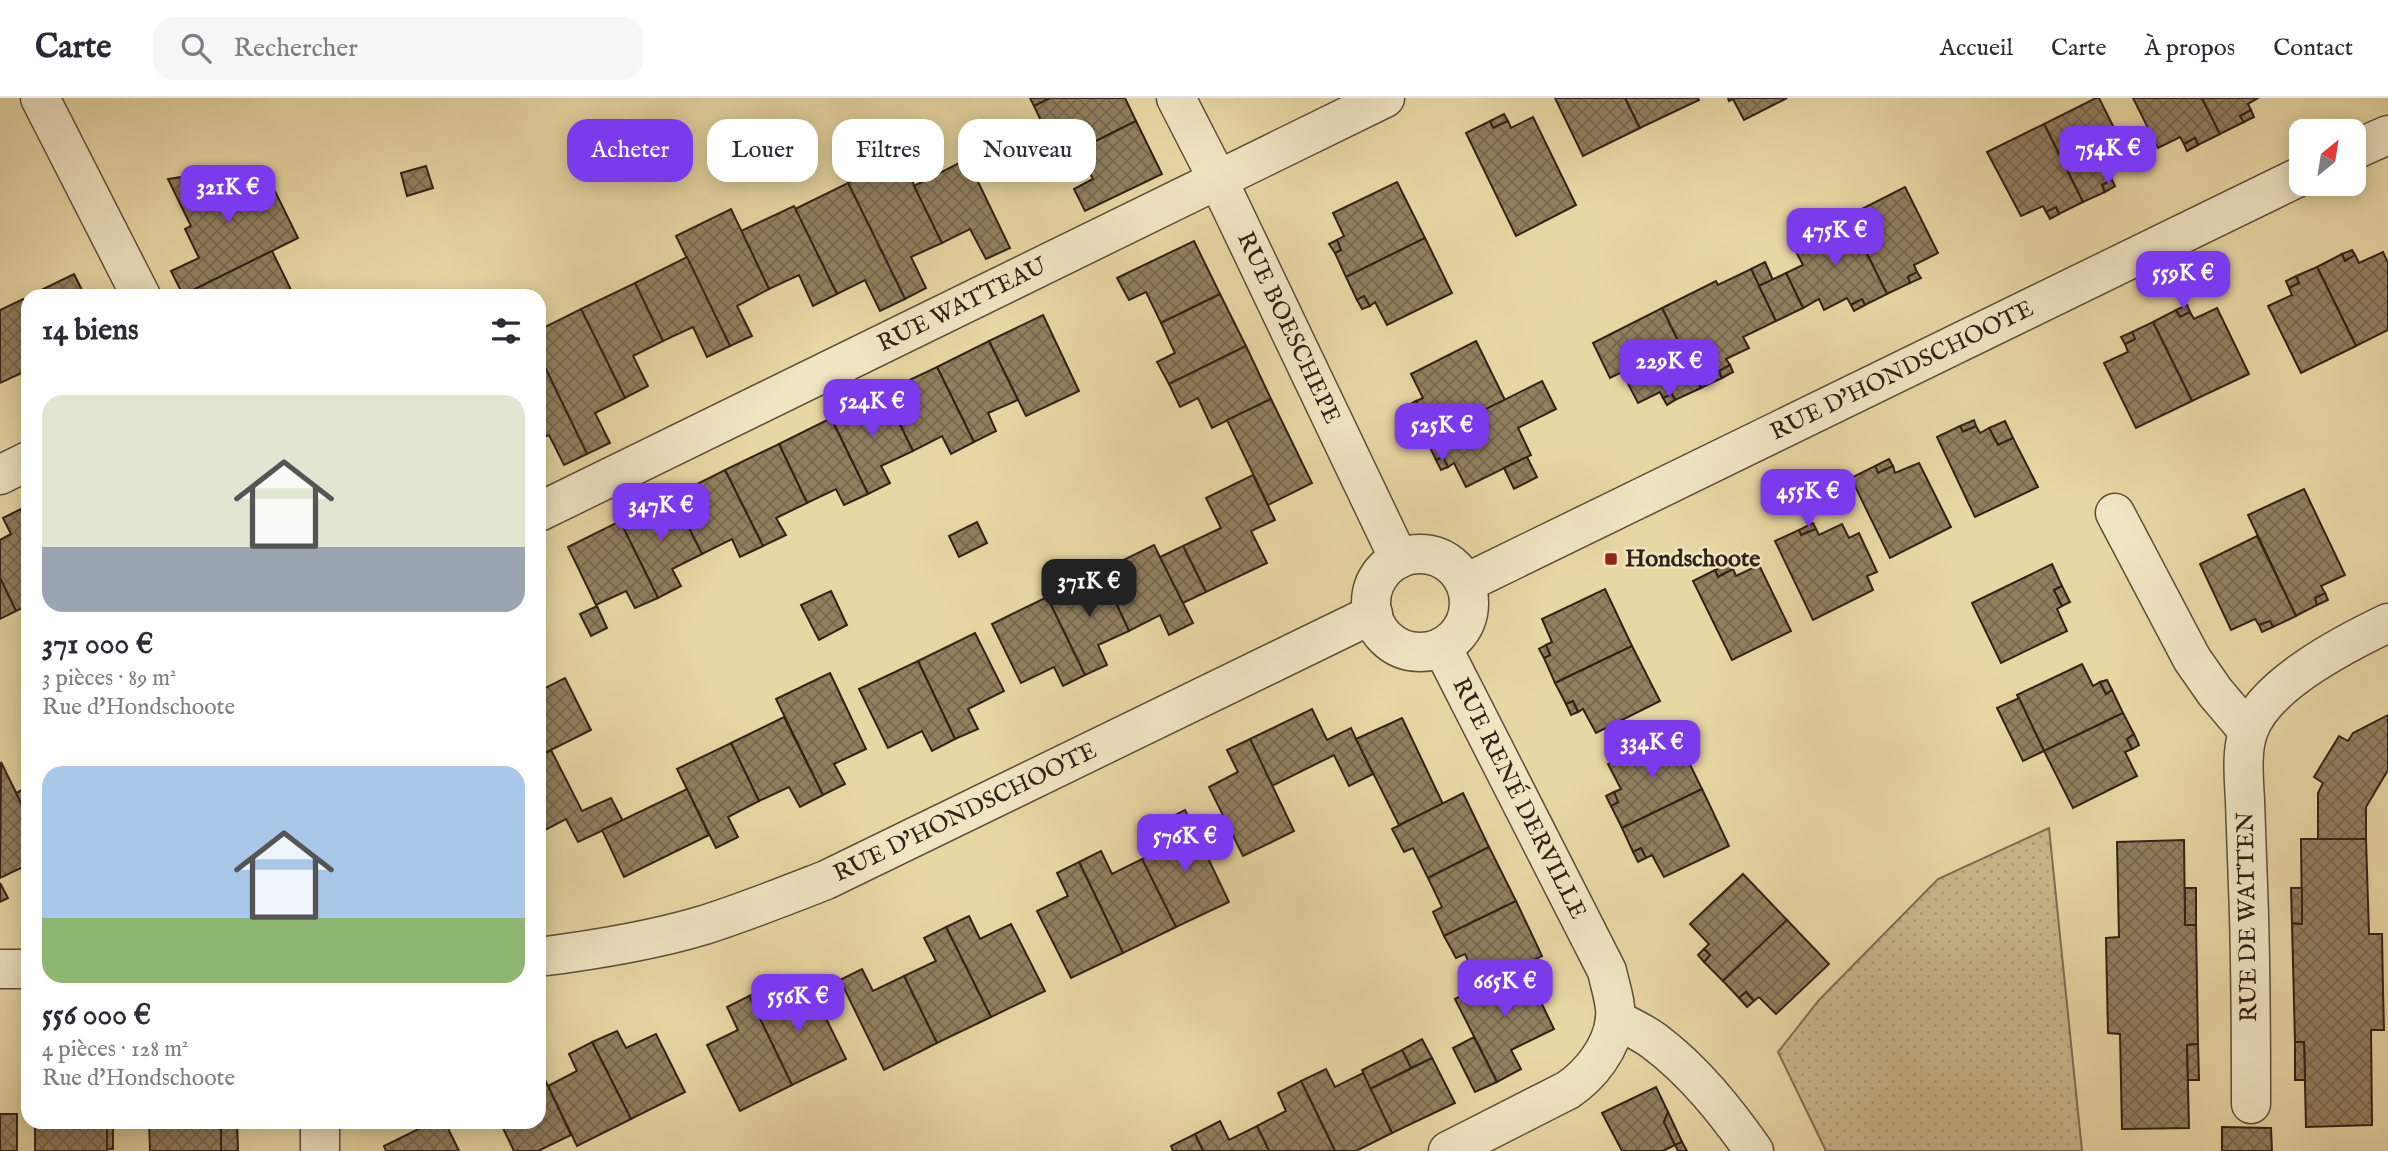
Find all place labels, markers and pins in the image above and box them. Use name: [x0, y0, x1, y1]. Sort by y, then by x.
pin: 754K €: [2051, 126, 2165, 186]
pin: 321K €: [171, 166, 285, 225]
pin: 475K €: [1778, 208, 1892, 268]
pin: 559K €: [2126, 252, 2240, 311]
pin: 229K €: [1612, 340, 1726, 399]
pin: 524K €: [815, 380, 929, 439]
pin: 525K €: [1385, 404, 1499, 463]
pin: 455K €: [1751, 470, 1865, 529]
pin: 347K €: [604, 484, 718, 543]
place label: Hondschoote: [1625, 544, 1760, 575]
marker: Hondschoote: [1603, 551, 1619, 567]
pin: 371K €: [1032, 560, 1146, 619]
pin: 334K €: [1595, 720, 1709, 780]
pin: 576K €: [1128, 814, 1242, 874]
pin: 665K €: [1448, 960, 1562, 1019]
pin: 556K €: [741, 974, 855, 1034]

